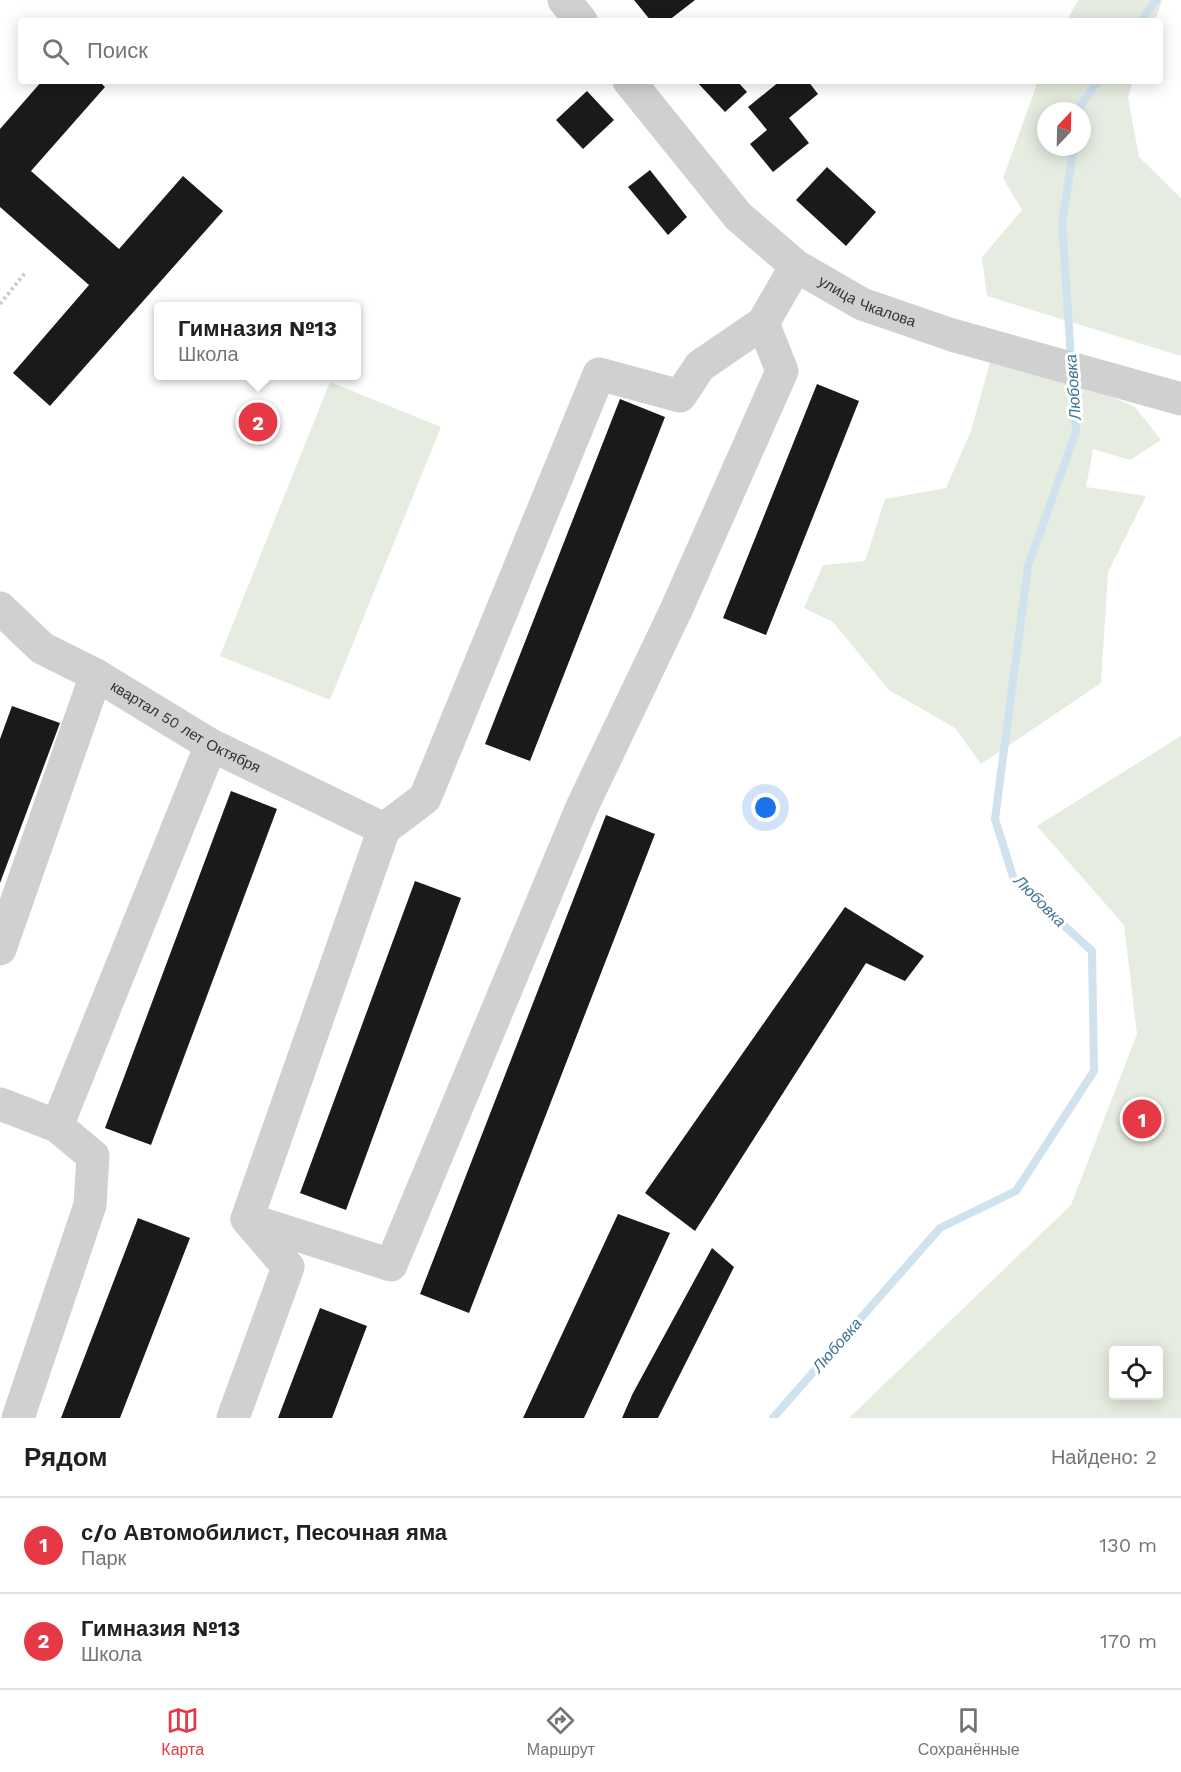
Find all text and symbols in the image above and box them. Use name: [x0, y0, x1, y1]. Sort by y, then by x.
search box: [18, 18, 1163, 84]
icon: search: [39, 35, 72, 68]
text: Поиск: [87, 38, 148, 63]
north arrow: [1037, 102, 1091, 156]
street label: улица Чкалова: [815, 272, 919, 331]
popup: [154, 302, 361, 380]
text: Гимназия №13: [178, 316, 337, 341]
text: Школа: [178, 342, 239, 366]
water label: Любовка: [1061, 353, 1085, 421]
pin: 2: [238, 400, 278, 444]
street label: квартал 50 лет Октября: [107, 677, 263, 777]
your location: [751, 793, 780, 822]
water label: Любовка: [1009, 870, 1070, 931]
pin: 1: [1122, 1096, 1162, 1142]
water label: Любовка: [808, 1314, 866, 1377]
map controls: [1109, 1346, 1163, 1400]
button: locate: [1109, 1346, 1163, 1400]
text: Рядом: [24, 1442, 107, 1472]
text: Найдено: 2: [1051, 1445, 1157, 1469]
text: с/о Автомобилист, Песочная яма: [81, 1520, 447, 1545]
text: 1: [39, 1533, 48, 1557]
text: 130 m: [1099, 1533, 1157, 1557]
text: Парк: [81, 1546, 126, 1570]
text: Гимназия №13: [81, 1616, 240, 1641]
text: 2: [38, 1629, 49, 1653]
text: 170 m: [1100, 1629, 1157, 1653]
text: Школа: [81, 1642, 142, 1666]
tab: Карта: [161, 1704, 204, 1759]
tab: Маршрут: [527, 1704, 595, 1759]
tab: Сохранённые: [918, 1704, 1020, 1759]

